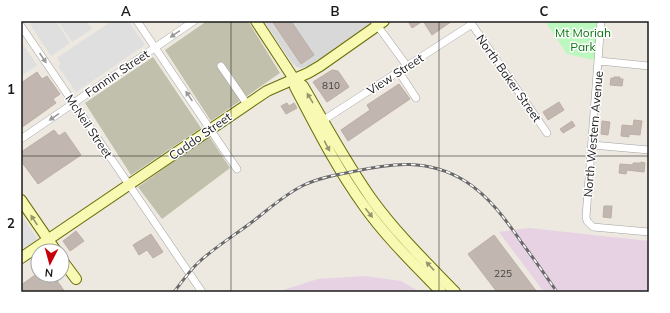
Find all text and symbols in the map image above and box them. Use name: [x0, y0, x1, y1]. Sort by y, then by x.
text: A: [121, 3, 131, 19]
text: B: [331, 3, 340, 19]
text: C: [540, 3, 549, 19]
park label: Mt Moriah Park: [555, 25, 611, 54]
one-way arrow: [170, 30, 180, 38]
street label: North Baker Street: [473, 31, 545, 125]
street label: Fannin Street: [82, 46, 152, 100]
street label: View Street: [364, 50, 426, 98]
one-way arrow: [39, 53, 47, 64]
street label: North Western Avenue: [580, 70, 606, 198]
house number: 810: [322, 79, 340, 92]
text: 1: [7, 81, 15, 97]
one-way arrow: [185, 90, 192, 102]
street label: McNeil Street: [62, 91, 116, 161]
one-way arrow: [307, 92, 314, 104]
street label: Caddo Street: [166, 109, 234, 163]
one-way arrow: [48, 113, 59, 120]
one-way arrow: [324, 141, 330, 152]
one-way arrow: [365, 207, 374, 218]
one-way arrow: [31, 214, 38, 226]
text: 2: [7, 215, 15, 231]
north arrow: [30, 243, 70, 283]
one-way arrow: [426, 261, 435, 270]
text: N: [44, 266, 54, 280]
house number: 225: [494, 267, 512, 280]

